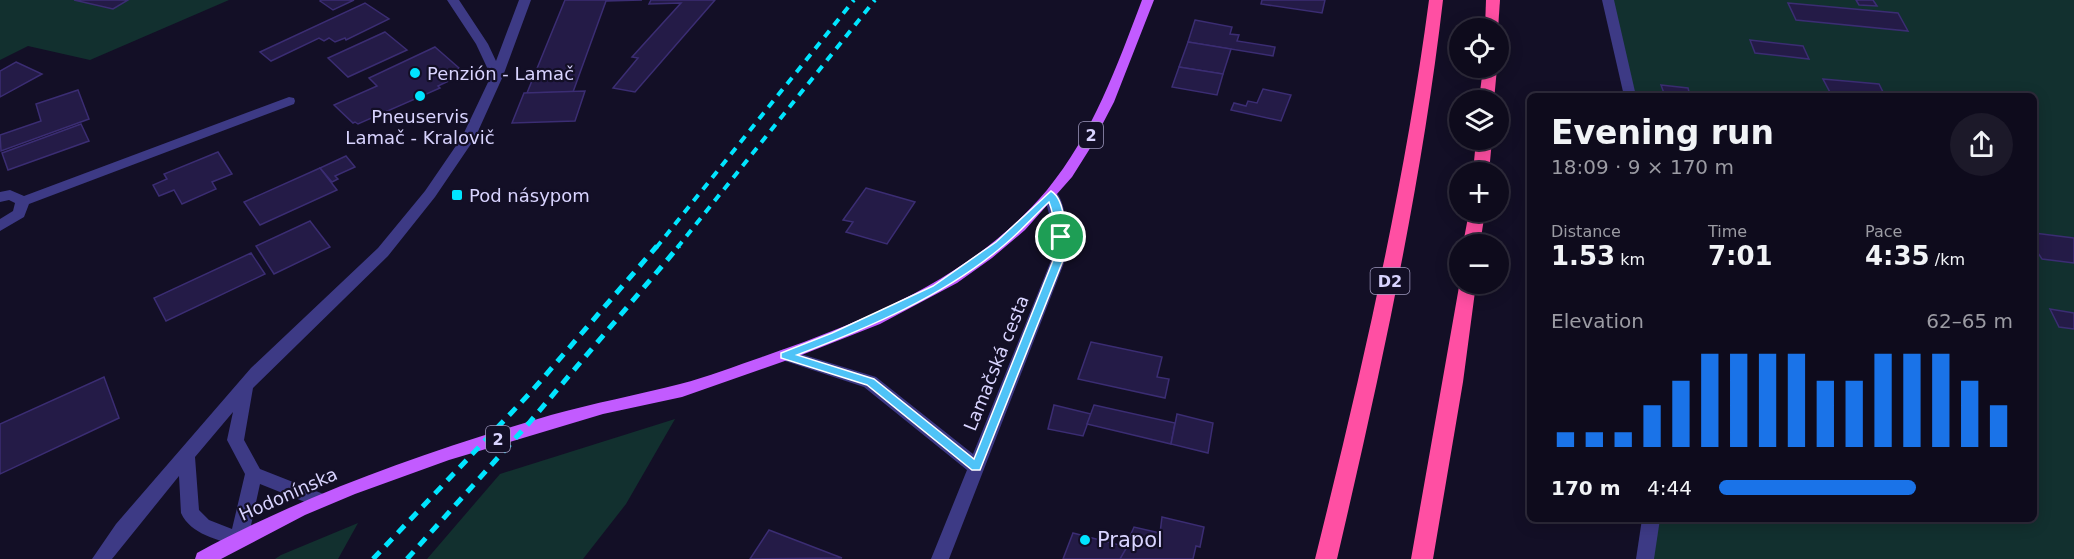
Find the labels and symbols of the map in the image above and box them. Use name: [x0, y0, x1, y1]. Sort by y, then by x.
place label: Penzión - Lamač: [427, 63, 574, 84]
marker: Penzión - Lamač: [408, 66, 422, 80]
marker: Pneuservis Lamač - Kralovič: [413, 89, 427, 103]
place label: Pneuservis Lamač - Kralovič: [345, 106, 495, 148]
road number: 2: [1079, 122, 1103, 148]
place label: Pod násypom: [469, 185, 590, 206]
marker: Pod násypom: [450, 188, 464, 202]
pin: [1035, 211, 1086, 262]
road number: D2: [1370, 268, 1410, 294]
street label: Lamačská cesta: [959, 292, 1033, 434]
road number: 2: [486, 426, 510, 452]
street label: Hodonínska: [236, 463, 340, 525]
place label: Prapol: [1097, 528, 1163, 552]
marker: Prapol: [1078, 533, 1092, 547]

